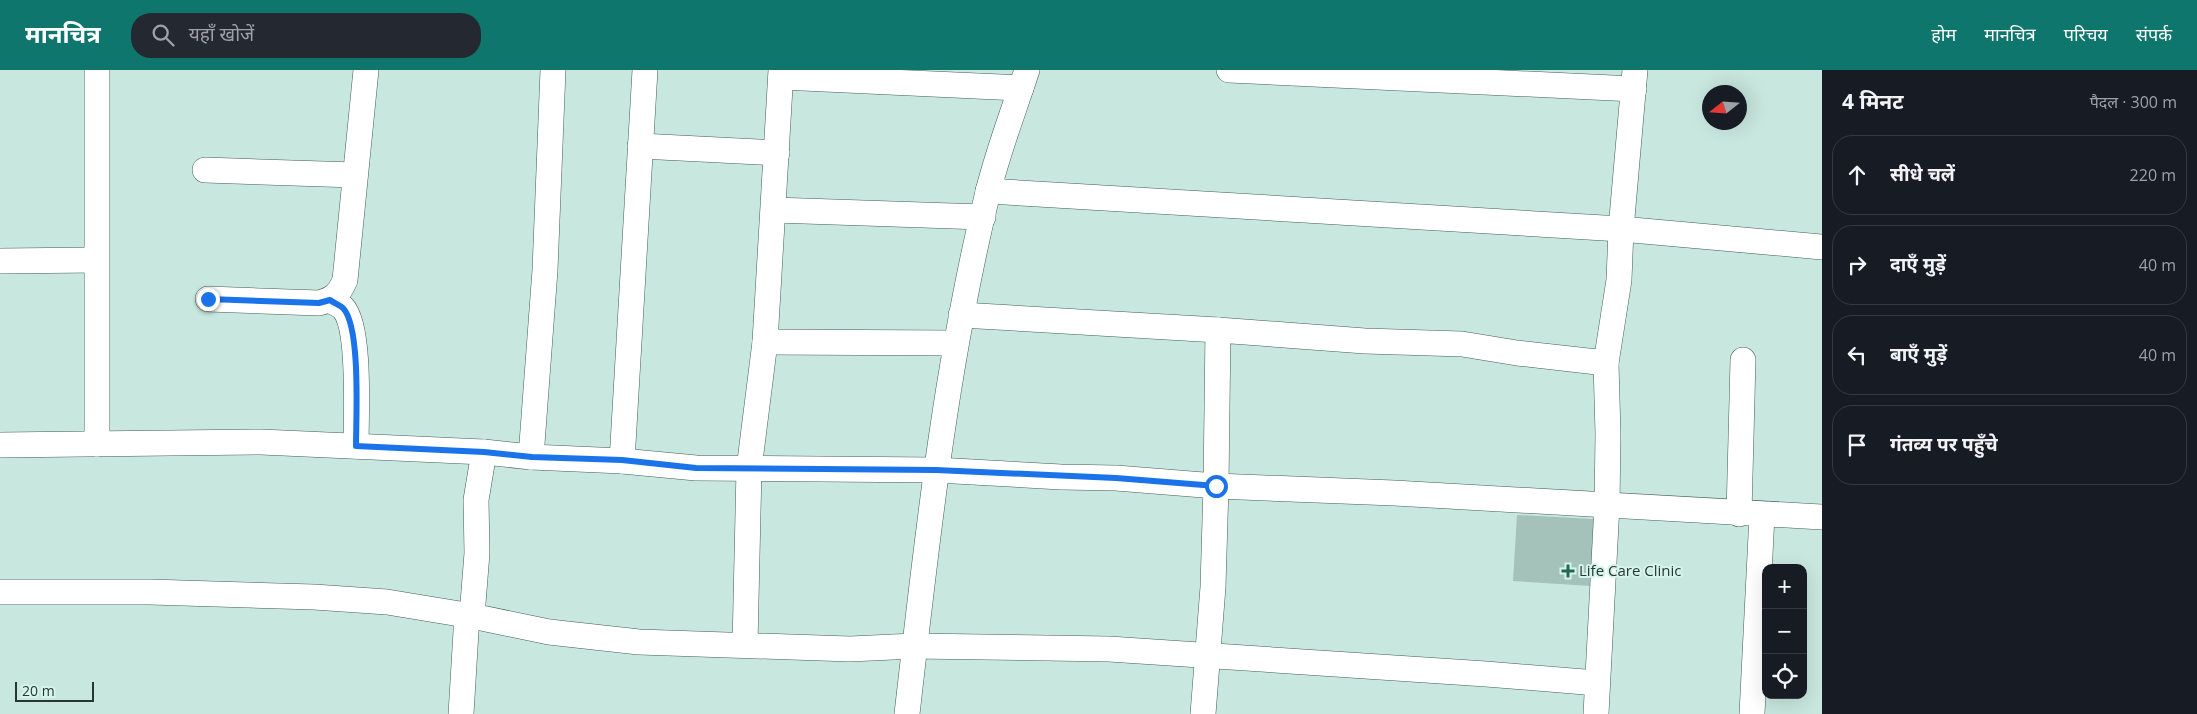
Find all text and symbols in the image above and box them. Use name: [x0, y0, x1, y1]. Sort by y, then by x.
search box: [131, 13, 481, 58]
text: मानचित्र: [25, 17, 101, 50]
icon: search: [149, 21, 177, 49]
text: यहाँ खोजें: [189, 21, 254, 47]
text: होम: [1931, 22, 1956, 46]
text: मानचित्र: [1984, 22, 2036, 46]
text: परिचय: [2064, 22, 2108, 46]
text: संपर्क: [2136, 22, 2172, 46]
north arrow: [1702, 85, 1747, 130]
text: 4 मिनट: [1842, 87, 1904, 115]
text: पैदल · 300 m: [2090, 91, 2177, 113]
icon: ahead: [1843, 161, 1871, 189]
text: सीधे चलें: [1890, 161, 1955, 187]
text: 220 m: [2130, 164, 2176, 186]
icon: right: [1843, 251, 1871, 279]
text: दाएँ मुड़ें: [1890, 251, 1946, 277]
text: 40 m: [2139, 254, 2176, 276]
route end: [197, 288, 220, 311]
icon: left: [1843, 341, 1871, 369]
text: बाएँ मुड़ें: [1890, 341, 1947, 367]
text: 40 m: [2139, 344, 2176, 366]
icon: arrive: [1843, 431, 1871, 459]
text: गंतव्य पर पहुँचे: [1890, 431, 1998, 457]
route start: [1205, 475, 1228, 498]
place label: Life Care Clinic: [1579, 560, 1681, 580]
marker: Life Care Clinic: [1561, 564, 1575, 578]
map controls: [1762, 564, 1807, 699]
button: +: [1762, 564, 1807, 609]
button: −: [1762, 609, 1807, 654]
button: locate: [1762, 654, 1807, 699]
scale bar: [15, 679, 94, 702]
text: 20 m: [22, 681, 55, 700]

